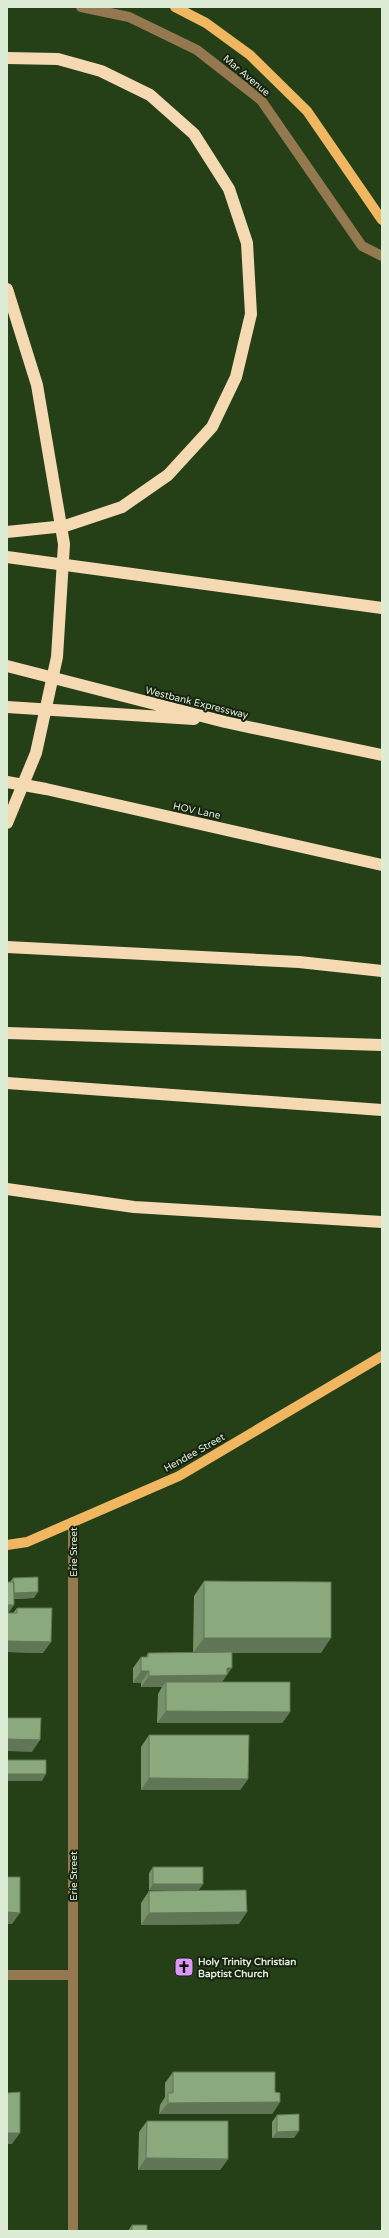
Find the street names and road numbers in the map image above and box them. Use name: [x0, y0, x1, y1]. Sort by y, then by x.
street label: Mar Avenue: [220, 53, 272, 99]
street label: Westbank Expressway: [144, 684, 250, 722]
street label: HOV Lane: [172, 800, 222, 822]
street label: Hendee Street: [162, 1431, 227, 1475]
street label: Erie Street: [68, 1527, 80, 1577]
street label: Erie Street: [68, 1851, 80, 1901]

